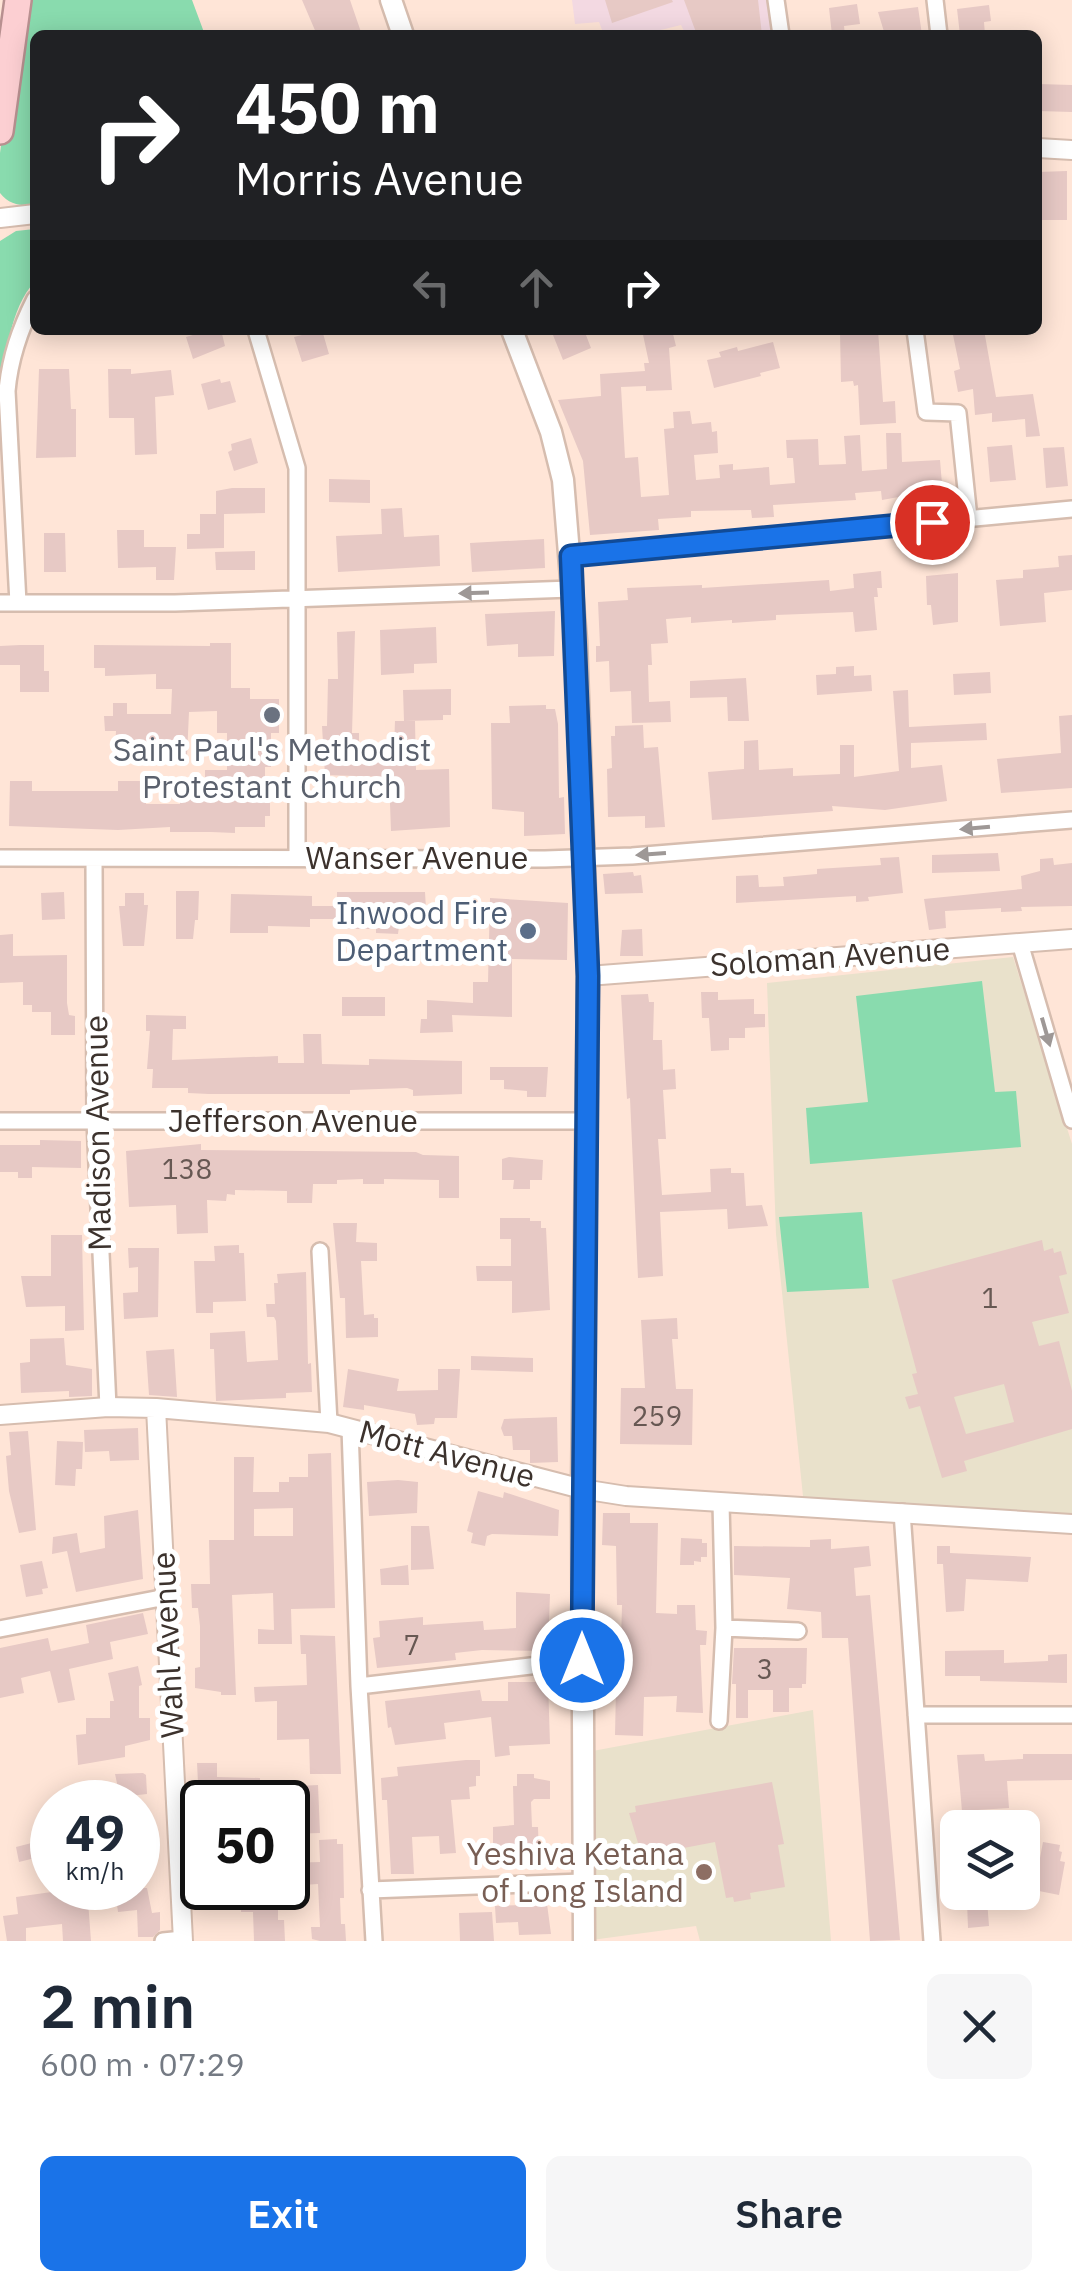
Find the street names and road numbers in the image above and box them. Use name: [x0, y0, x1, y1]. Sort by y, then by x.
street label: Wanser Avenue: [306, 836, 528, 878]
street label: Soloman Avenue: [708, 927, 951, 985]
street label: Madison Avenue: [74, 1015, 120, 1251]
street label: Jefferson Avenue: [168, 1099, 418, 1141]
street label: Mott Avenue: [355, 1409, 540, 1497]
street label: Wahl Avenue: [141, 1551, 193, 1739]

